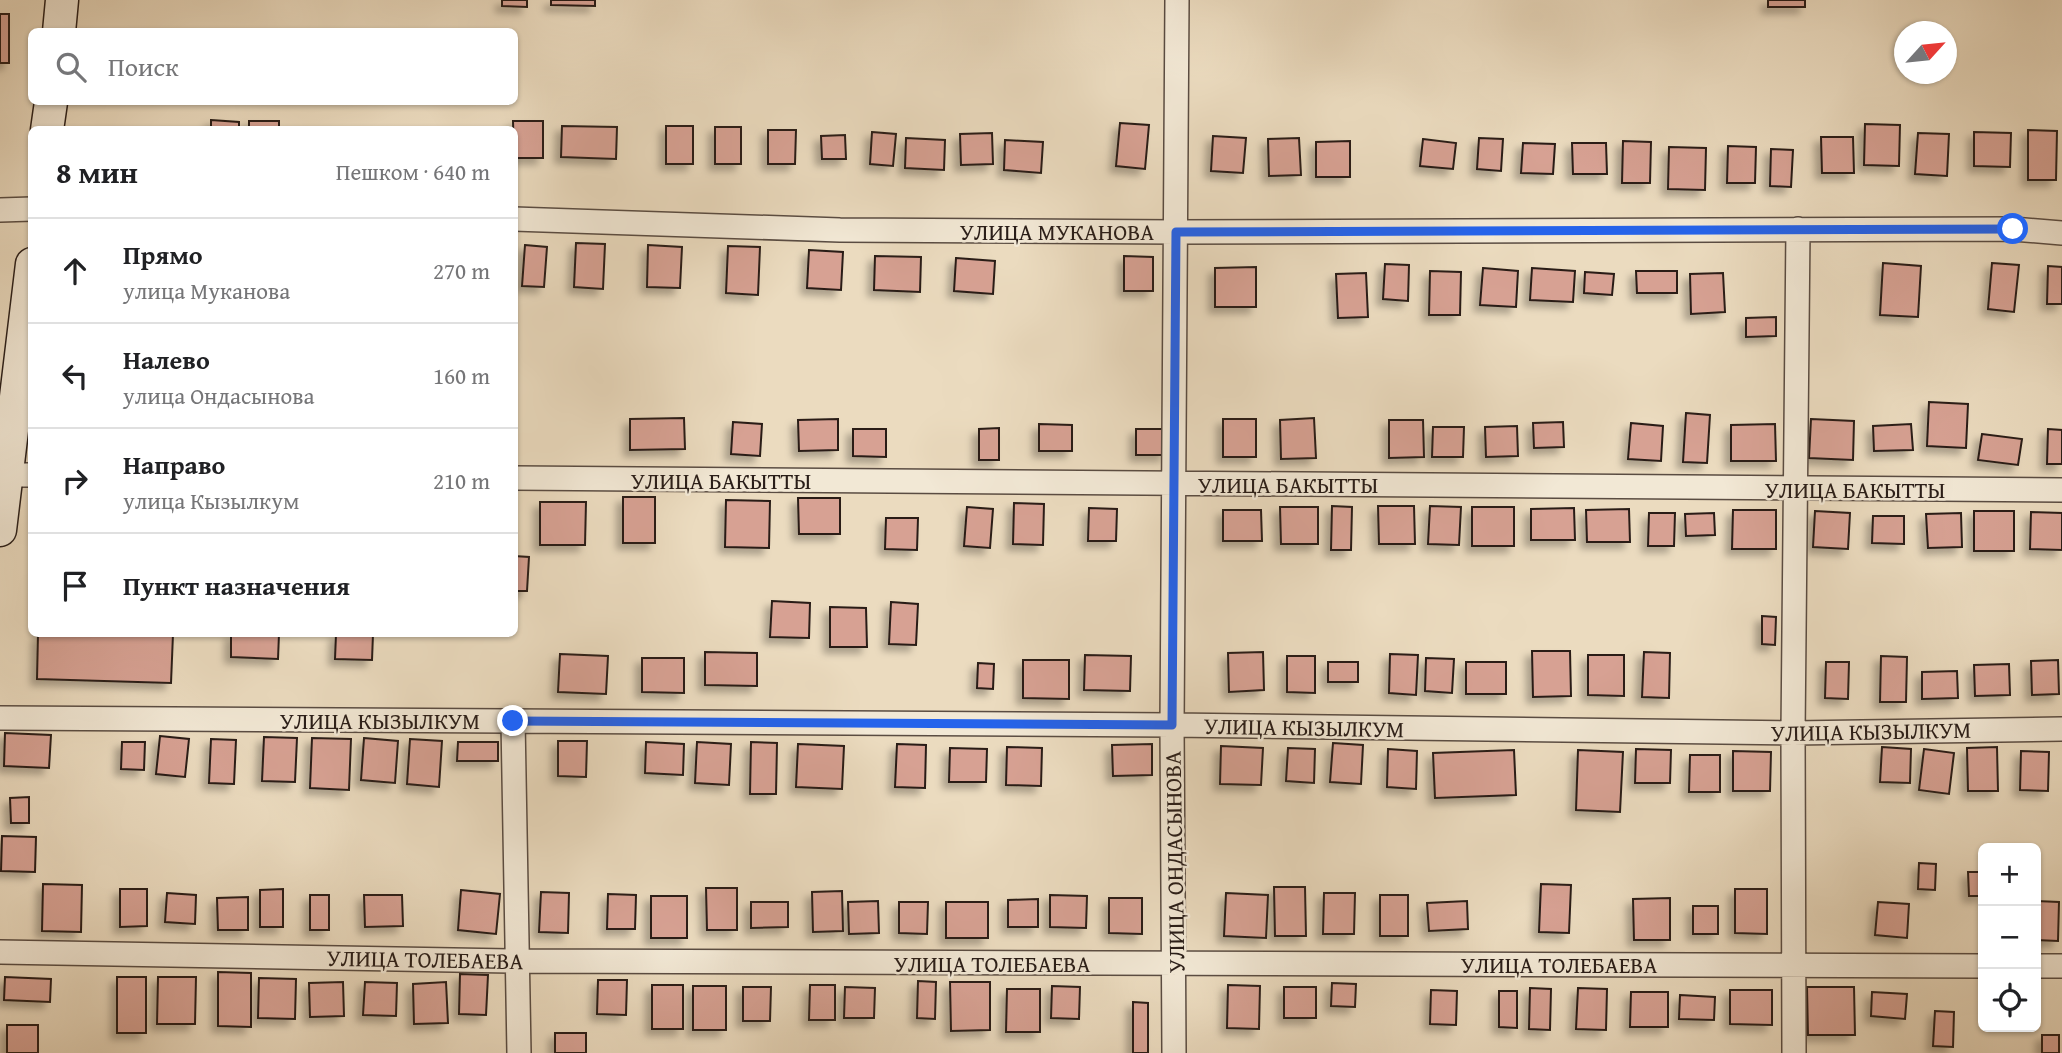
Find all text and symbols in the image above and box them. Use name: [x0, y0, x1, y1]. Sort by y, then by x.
north arrow: [1894, 21, 1957, 84]
search box: [28, 28, 518, 105]
text: Поиск: [108, 47, 179, 86]
icon: search: [52, 48, 90, 86]
text: 8 мин: [56, 150, 138, 194]
text: Пешком · 640 m: [336, 155, 490, 188]
route start: [1997, 213, 2028, 244]
street label: УЛИЦА МУКАНОВА: [960, 215, 1154, 248]
text: Прямо: [123, 235, 203, 274]
icon: ahead: [56, 252, 94, 290]
text: 270 m: [433, 254, 490, 287]
text: улица Муканова: [123, 274, 290, 307]
text: Налево: [123, 340, 210, 379]
icon: left: [56, 357, 94, 395]
text: 160 m: [433, 359, 490, 392]
text: улица Ондасынова: [123, 379, 314, 412]
text: Направо: [123, 445, 225, 484]
icon: right: [56, 462, 94, 500]
text: 210 m: [433, 464, 490, 497]
street label: УЛИЦА БАКЫТТЫ: [631, 464, 811, 497]
street label: УЛИЦА БАКЫТТЫ: [1198, 468, 1378, 501]
street label: УЛИЦА БАКЫТТЫ: [1765, 473, 1945, 506]
text: улица Кызылкум: [123, 484, 299, 517]
text: Пункт назначения: [123, 566, 350, 605]
icon: arrive: [56, 567, 94, 605]
street label: УЛИЦА КЫЗЫЛКУМ: [280, 704, 480, 737]
route end: [497, 705, 528, 736]
street label: УЛИЦА КЫЗЫЛКУМ: [1204, 709, 1404, 745]
street label: УЛИЦА КЫЗЫЛКУМ: [1771, 713, 1971, 749]
street label: УЛИЦА ОНДАСЫНОВА: [1156, 751, 1192, 973]
map controls: [1978, 843, 2041, 1032]
button: +: [1978, 843, 2041, 906]
button: −: [1978, 906, 2041, 969]
street label: УЛИЦА ТОЛЕБАЕВА: [326, 941, 524, 977]
street label: УЛИЦА ТОЛЕБАЕВА: [894, 947, 1090, 980]
street label: УЛИЦА ТОЛЕБАЕВА: [1461, 948, 1657, 981]
button: locate: [1978, 969, 2041, 1032]

